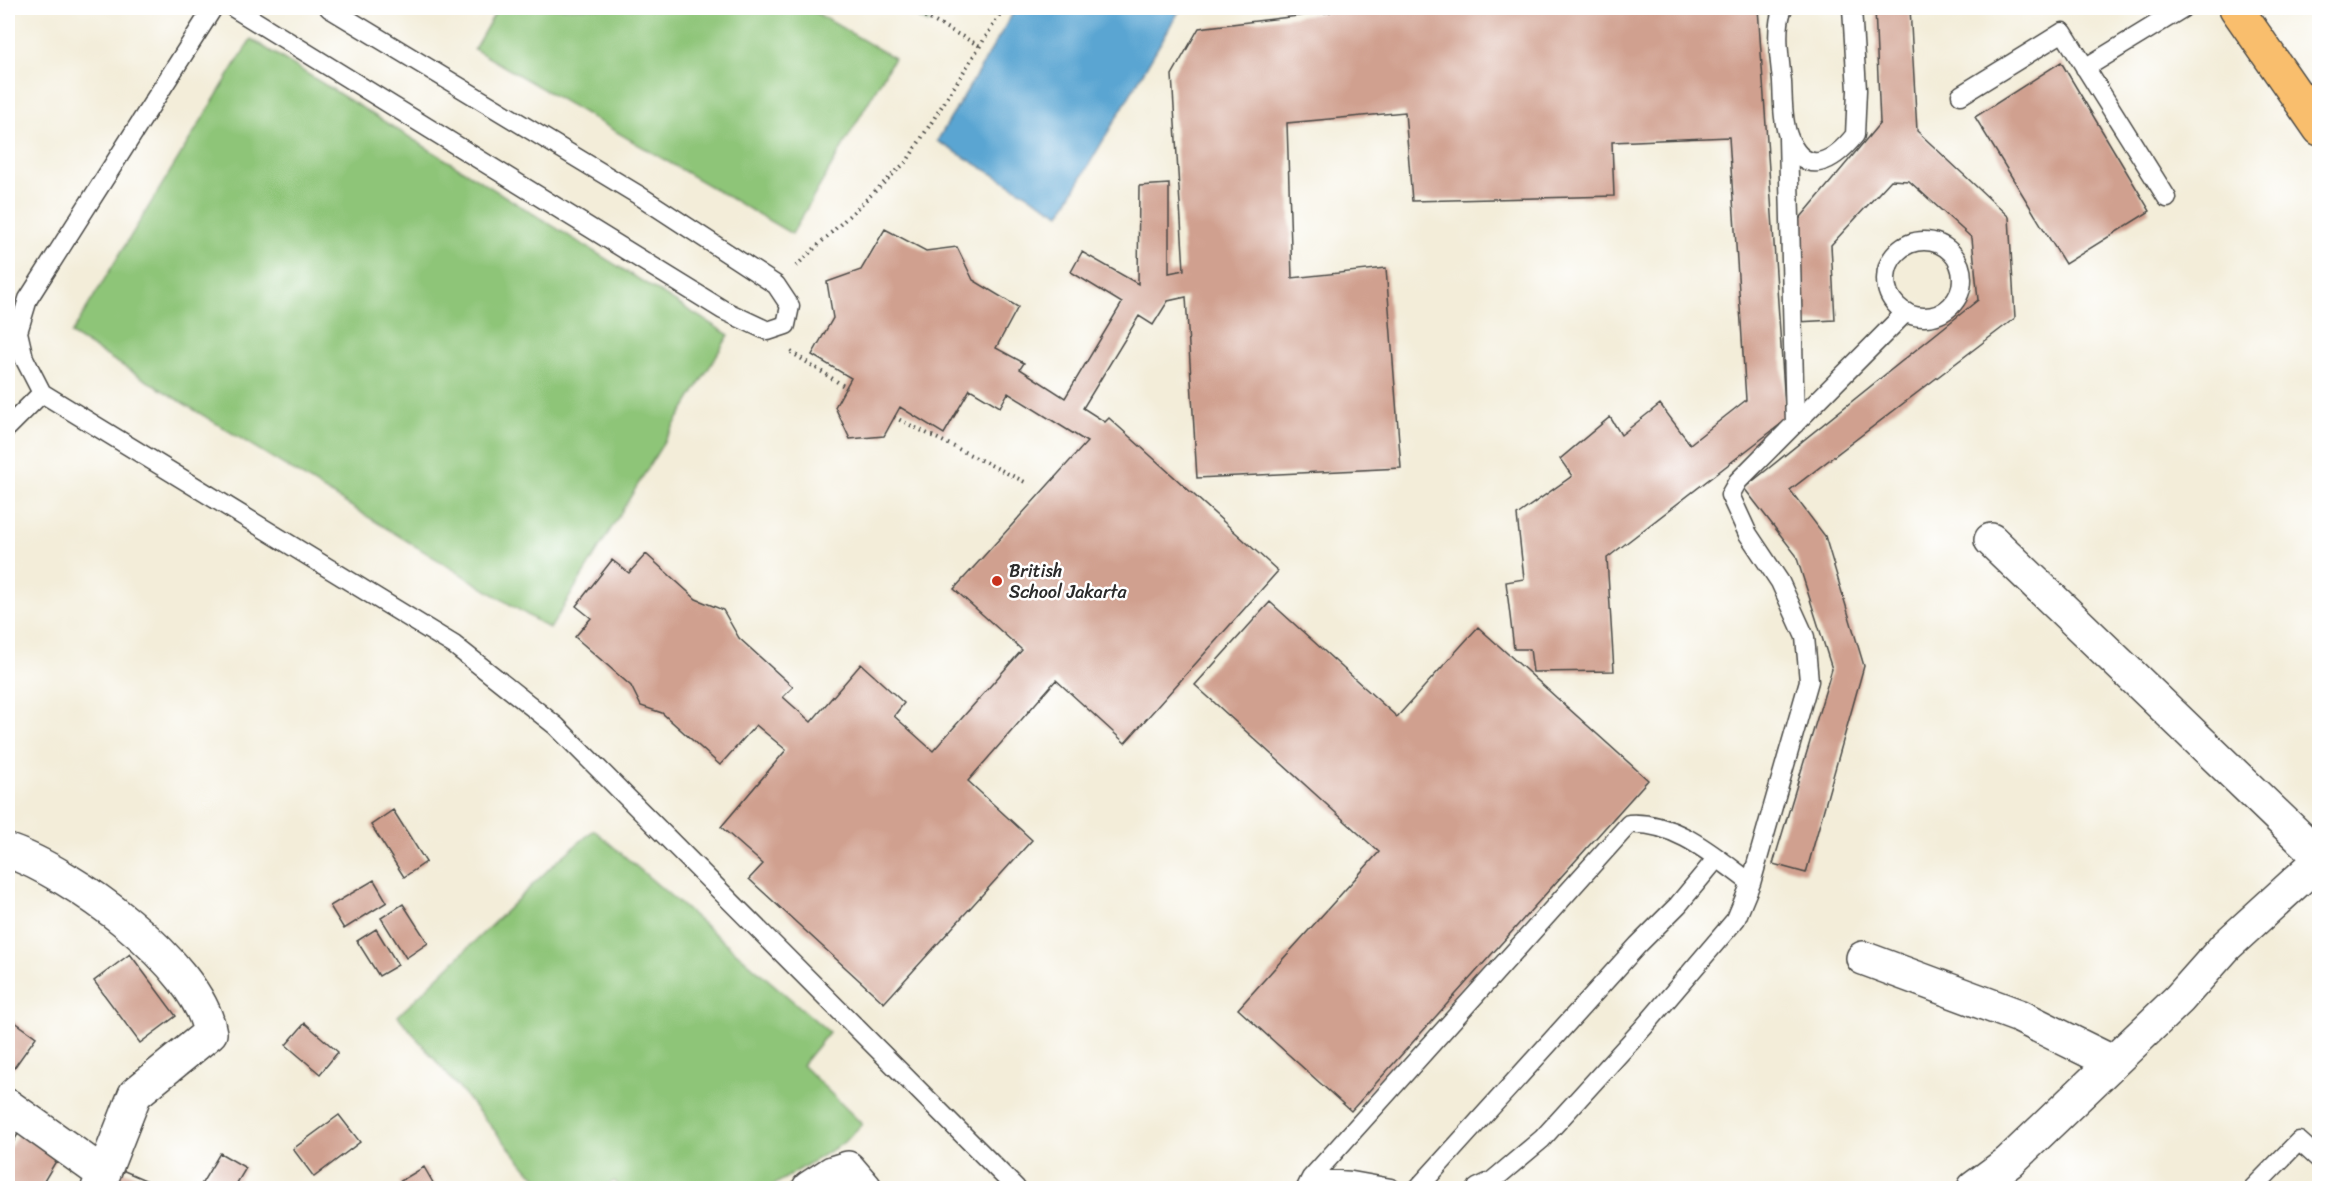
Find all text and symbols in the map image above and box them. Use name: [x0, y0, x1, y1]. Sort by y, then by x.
place label: British School Jakarta: [1009, 555, 1128, 608]
marker: British School Jakarta: [990, 574, 1004, 588]

